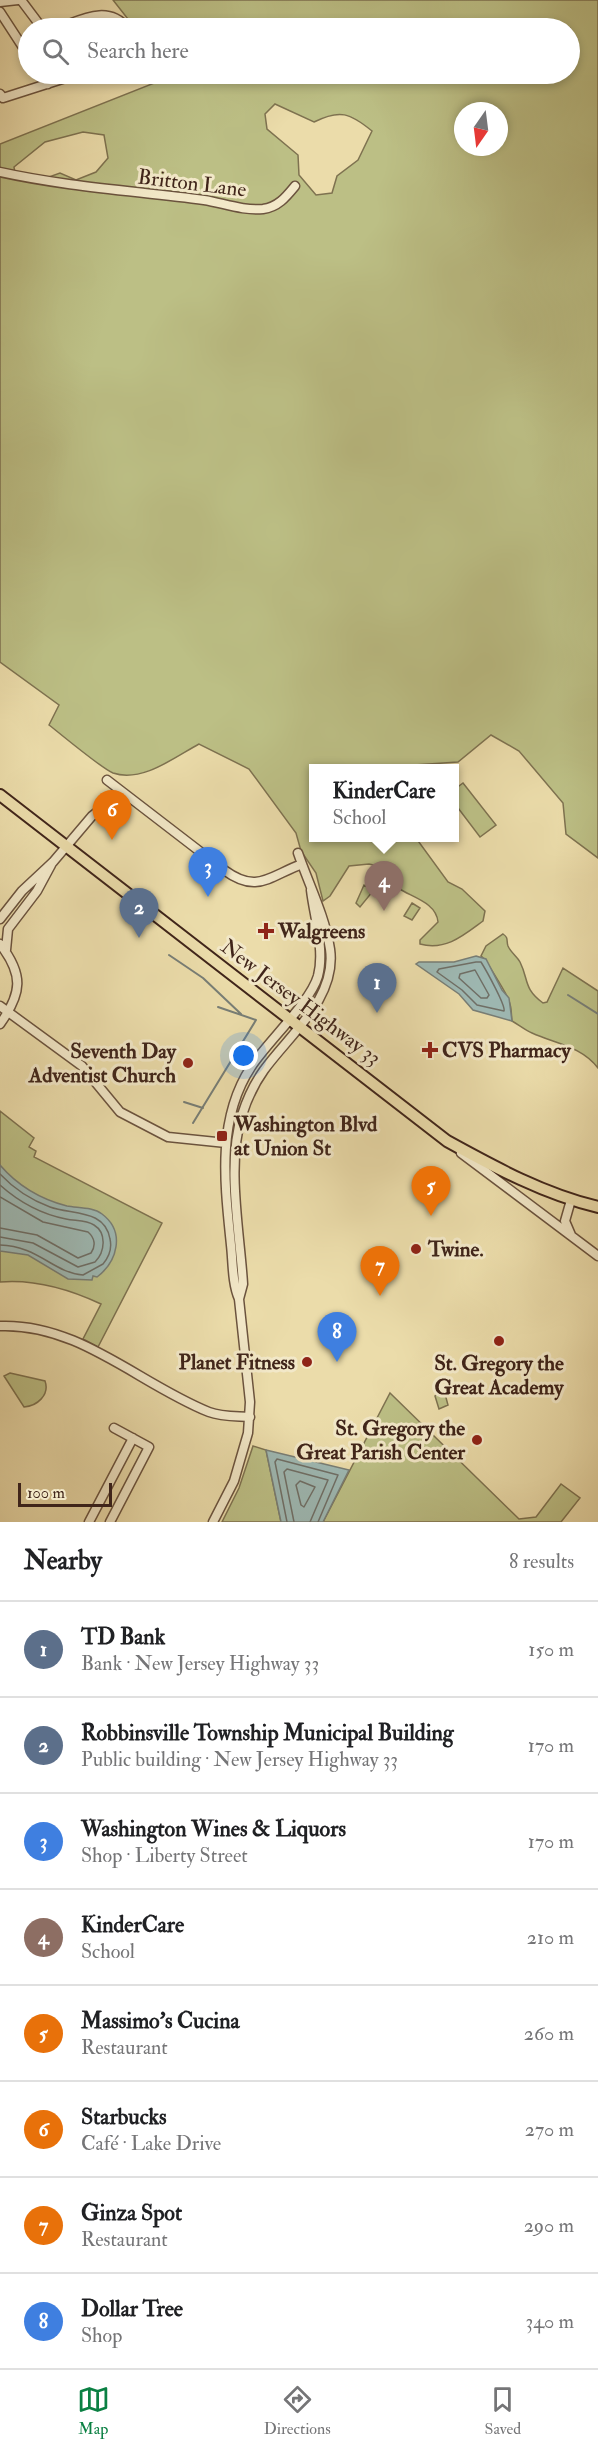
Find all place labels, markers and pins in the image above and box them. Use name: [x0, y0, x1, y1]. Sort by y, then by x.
pin: 6: [92, 790, 132, 840]
pin: 3: [188, 848, 228, 897]
pin: 4: [364, 862, 404, 911]
pin: 2: [120, 888, 158, 938]
place label: Walgreens: [277, 918, 365, 945]
marker: Walgreens: [259, 924, 273, 938]
pin: 1: [358, 964, 397, 1013]
place label: CVS Pharmacy: [442, 1037, 571, 1064]
place label: Seventh Day Adventist Church: [28, 1038, 177, 1089]
marker: CVS Pharmacy: [423, 1043, 437, 1057]
marker: Seventh Day Adventist Church: [181, 1056, 195, 1070]
place label: Washington Blvd at Union St: [233, 1111, 378, 1162]
marker: Washington Blvd at Union St: [215, 1129, 229, 1143]
pin: 5: [412, 1166, 450, 1216]
place label: Twine.: [427, 1236, 483, 1263]
marker: Twine.: [409, 1242, 423, 1256]
pin: 7: [360, 1246, 400, 1296]
pin: 8: [318, 1312, 356, 1362]
marker: St. Gregory the Great Academy: [492, 1334, 506, 1348]
place label: Planet Fitness: [179, 1349, 295, 1376]
place label: St. Gregory the Great Academy: [434, 1350, 564, 1401]
marker: Planet Fitness: [300, 1355, 314, 1369]
place label: St. Gregory the Great Parish Center: [296, 1415, 466, 1466]
marker: St. Gregory the Great Parish Center: [470, 1433, 484, 1447]

